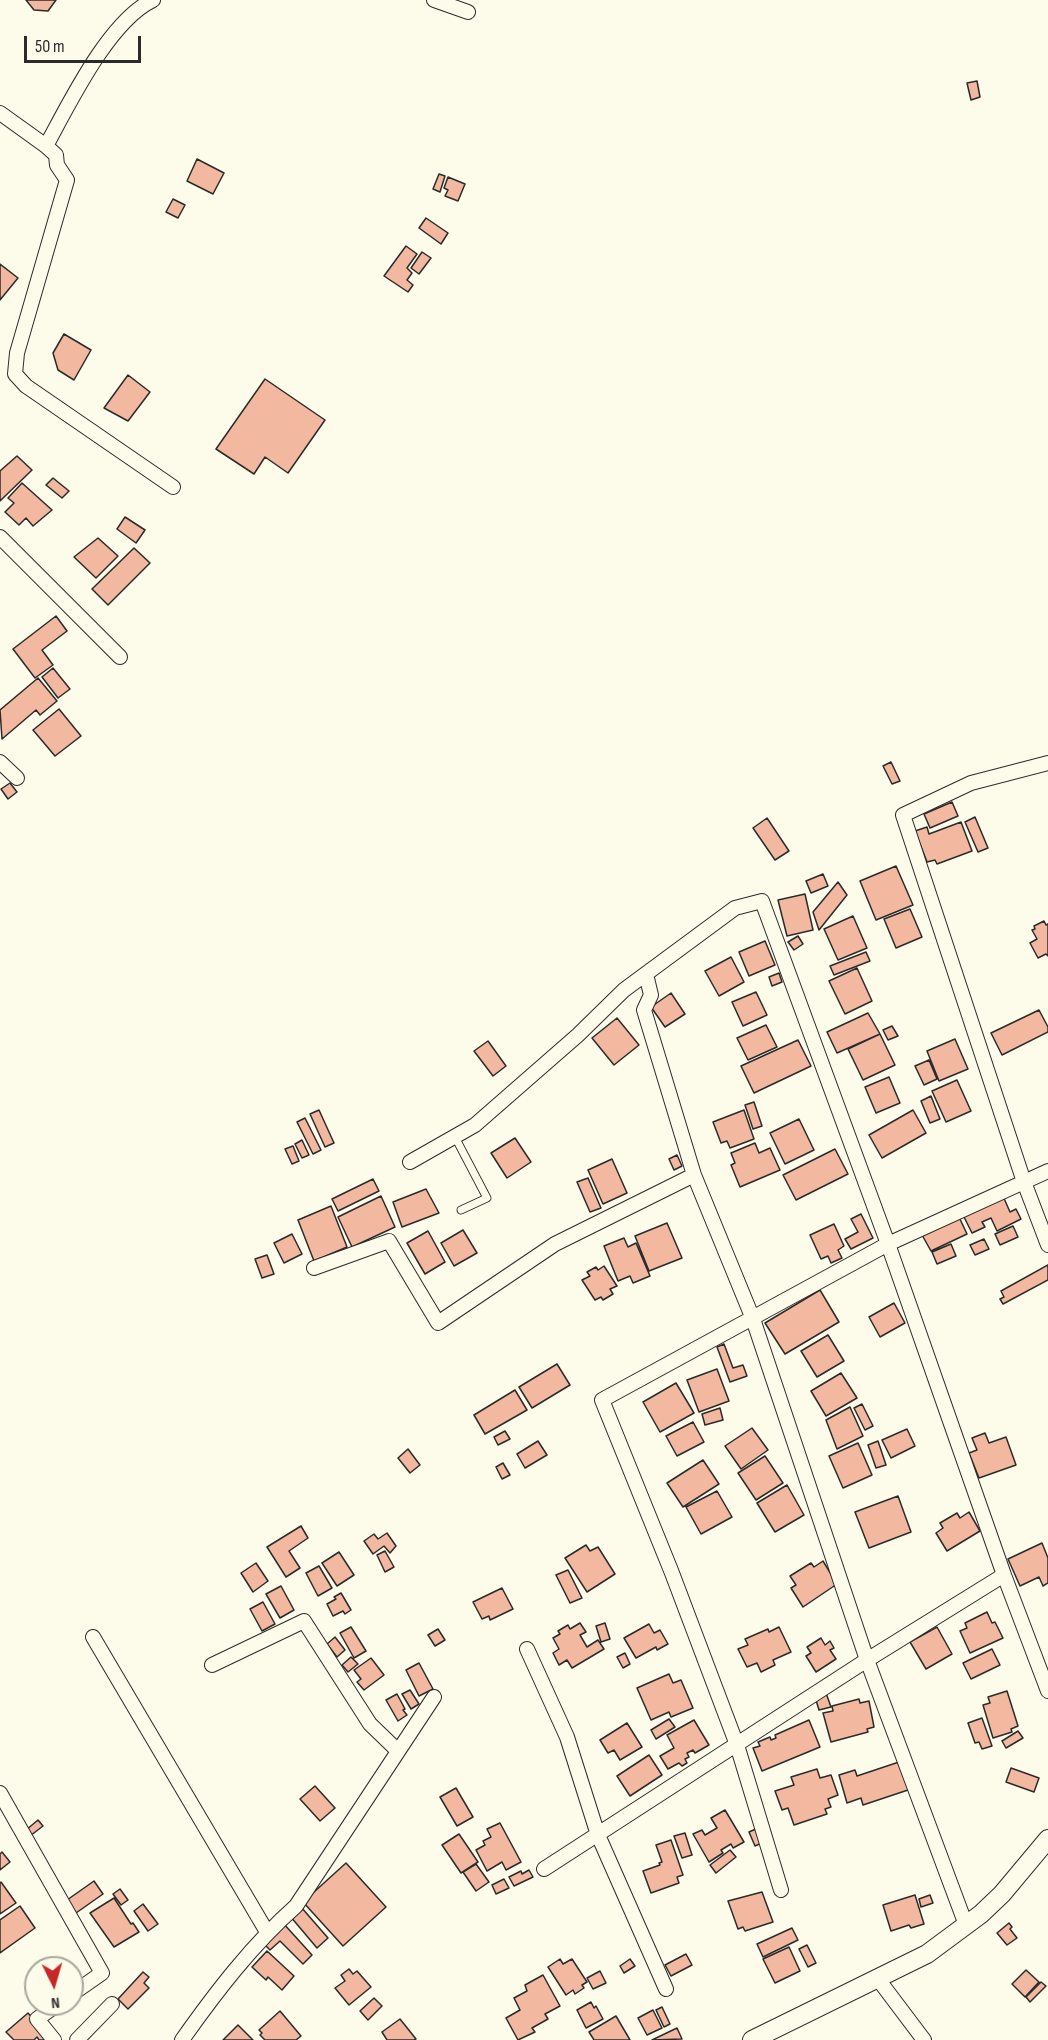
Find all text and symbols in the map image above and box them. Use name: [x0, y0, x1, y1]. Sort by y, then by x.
scale bar: [27, 24, 144, 62]
text: 50 m: [35, 36, 65, 57]
north arrow: [24, 1956, 84, 2016]
text: N: [50, 1993, 61, 2012]

